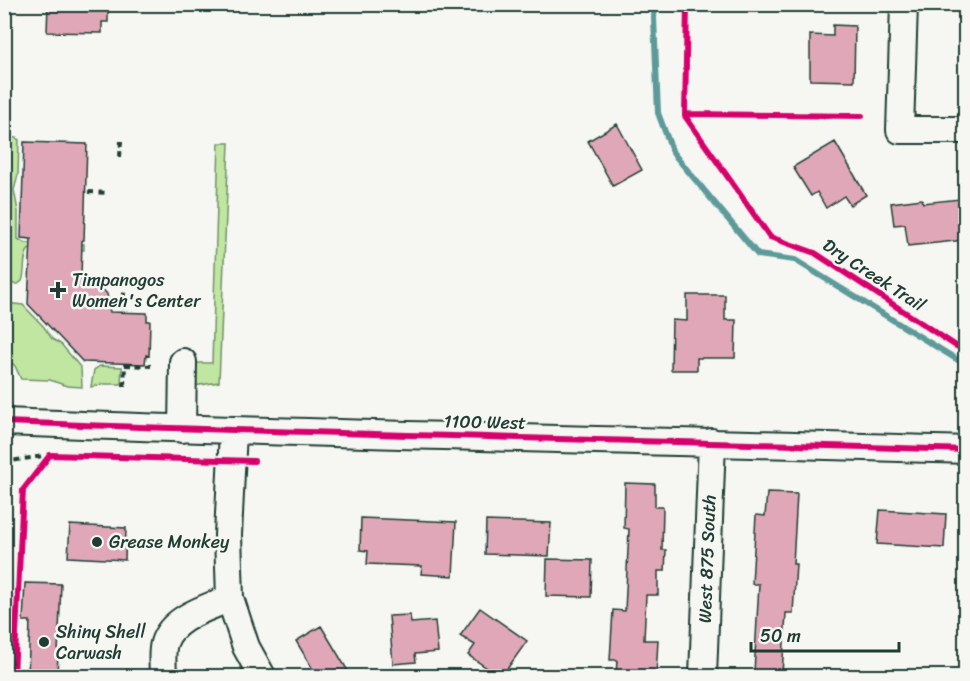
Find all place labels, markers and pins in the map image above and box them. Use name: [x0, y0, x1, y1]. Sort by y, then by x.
place label: Timpanogos Women's Center: [72, 264, 202, 317]
marker: Timpanogos Women's Center: [49, 281, 67, 299]
place label: Grease Monkey: [109, 526, 230, 558]
marker: Grease Monkey: [90, 535, 104, 549]
place label: Shiny Shell Carwash: [56, 616, 146, 669]
marker: Shiny Shell Carwash: [37, 635, 51, 649]

